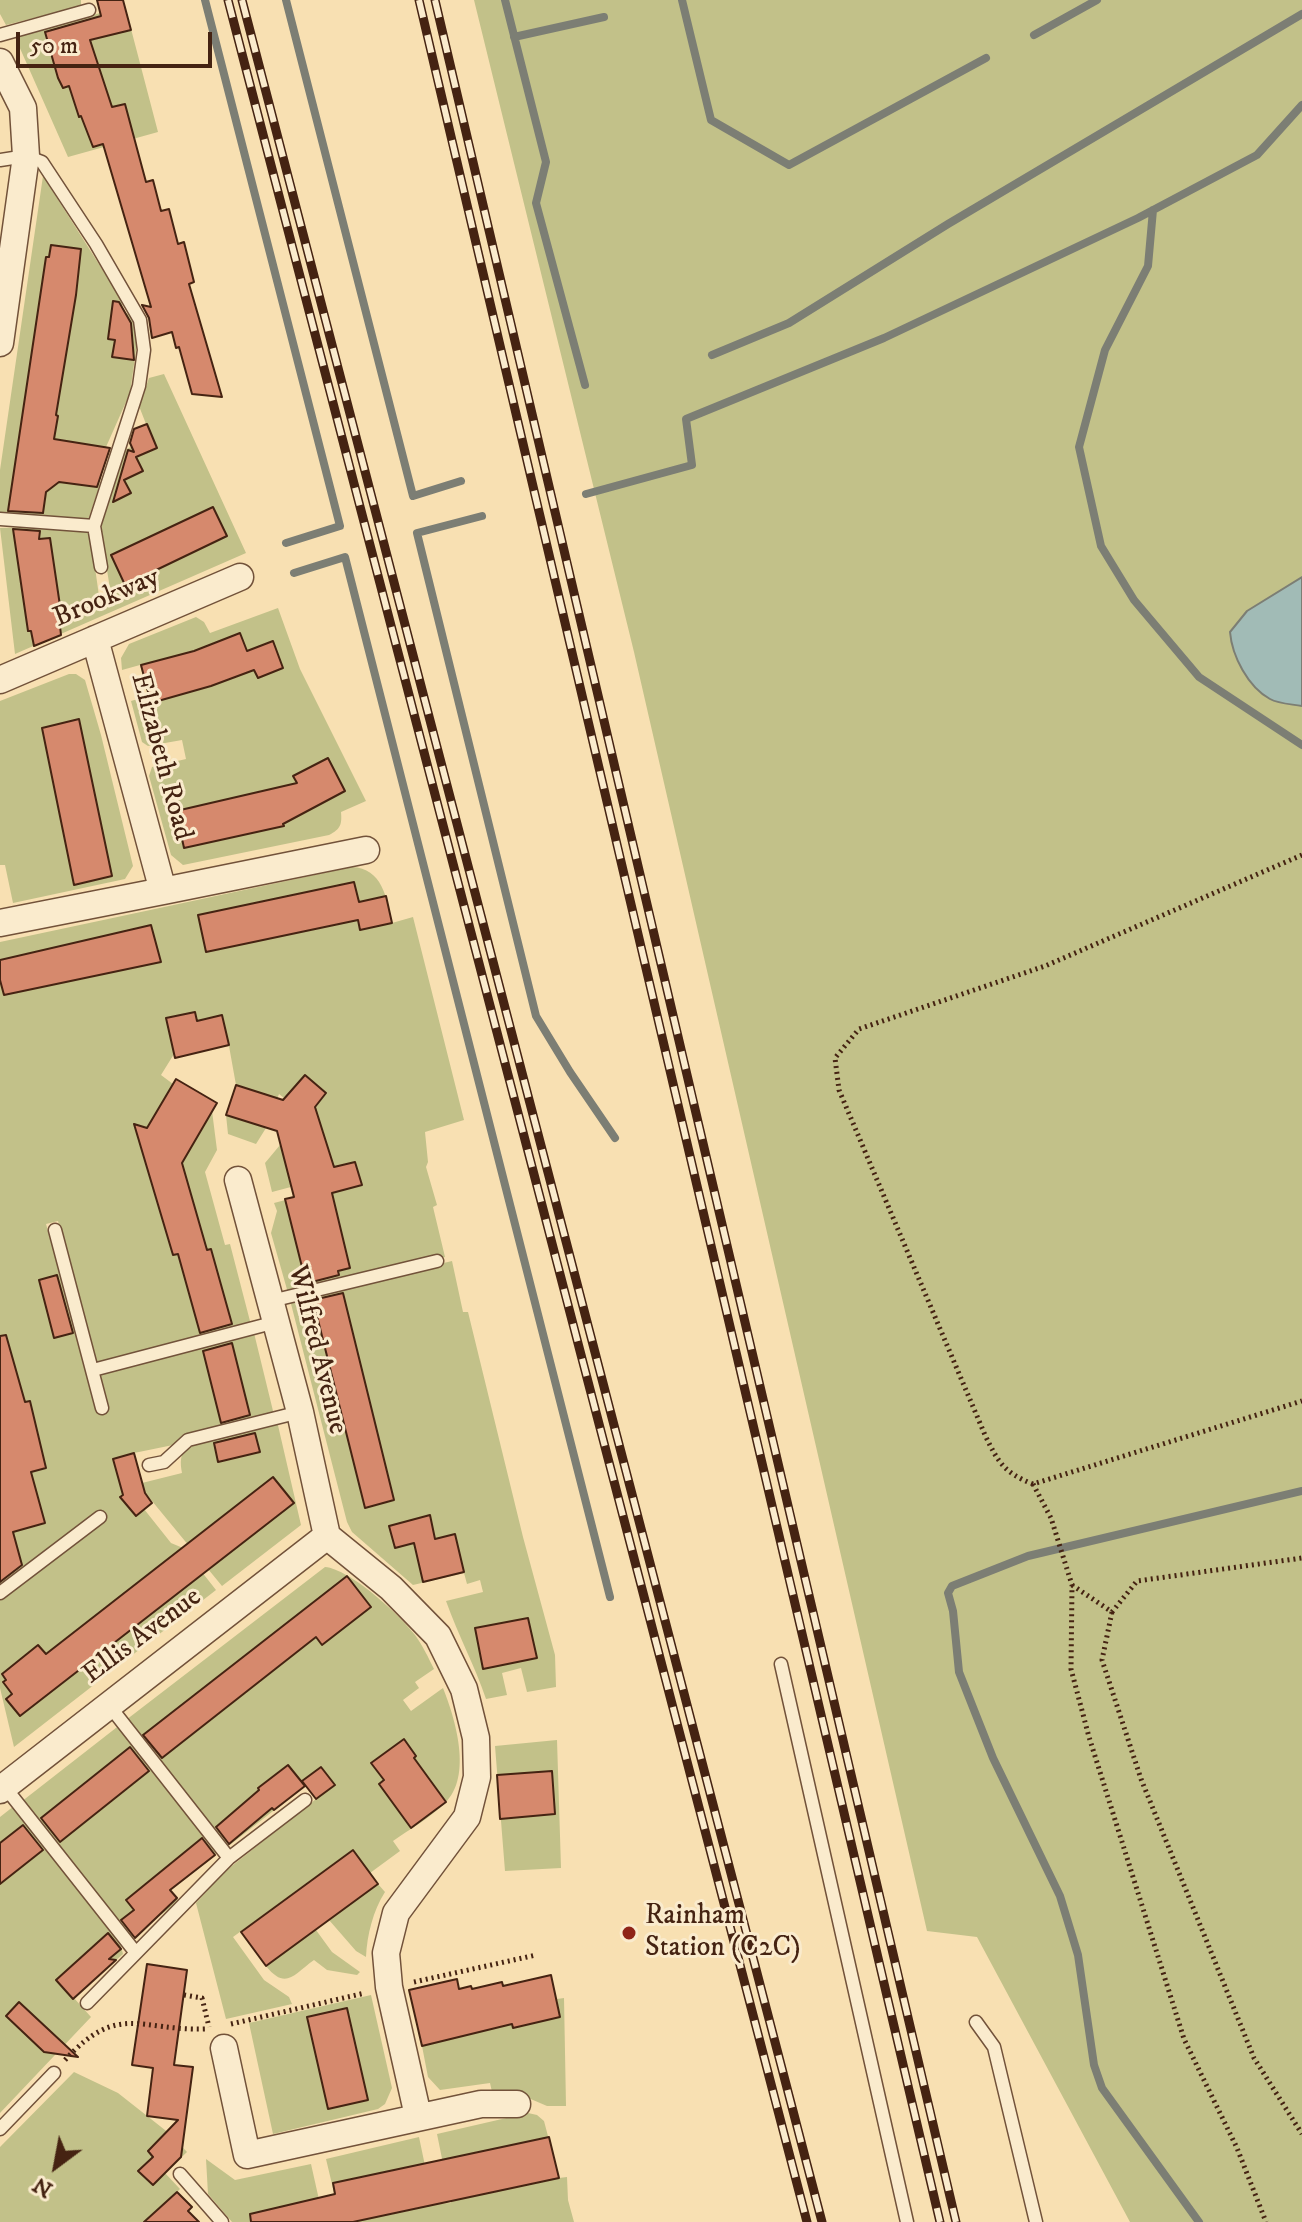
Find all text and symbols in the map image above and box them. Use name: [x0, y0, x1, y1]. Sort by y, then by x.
scale bar: [20, 16, 216, 66]
text: 50 m: [30, 31, 78, 61]
street label: Brookway: [49, 562, 165, 636]
street label: Elizabeth Road: [122, 670, 198, 844]
street label: Wilfred Avenue: [279, 1262, 353, 1438]
street label: Ellis Avenue: [77, 1581, 209, 1693]
place label: Rainham Station (C2C): [645, 1900, 801, 1966]
marker: Rainham Station (C2C): [620, 1924, 638, 1942]
north arrow: [16, 2126, 96, 2206]
text: N: [28, 2171, 58, 2203]

